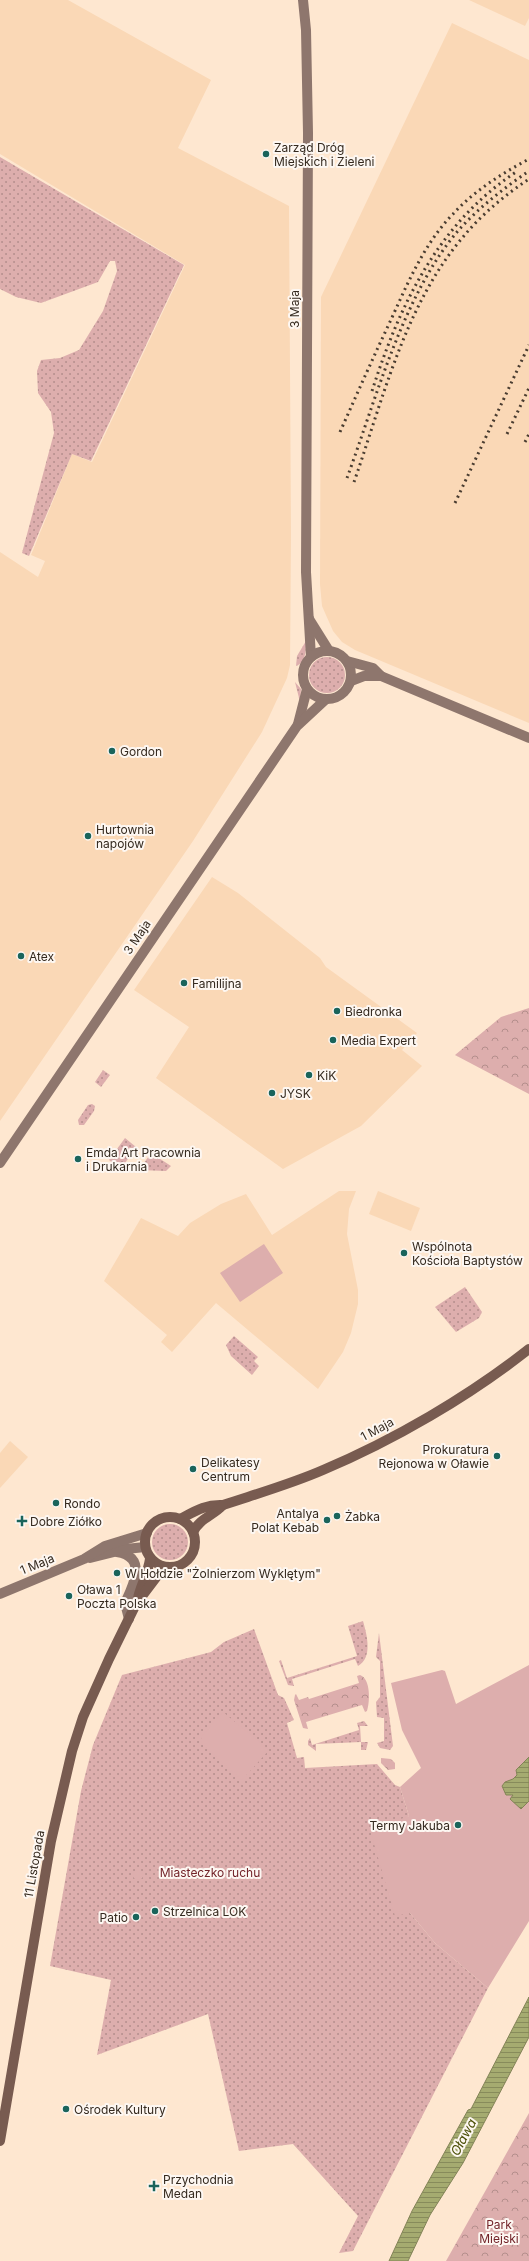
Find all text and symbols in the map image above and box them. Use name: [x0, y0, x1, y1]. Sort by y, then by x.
place label: Zarząd Dróg Miejskich i Zieleni: [274, 140, 375, 169]
marker: Zarząd Dróg Miejskich i Zieleni: [261, 149, 271, 159]
street label: 3 Maja: [287, 290, 302, 328]
place label: Gordon: [120, 744, 162, 759]
marker: Gordon: [107, 746, 117, 756]
place label: Hurtownia napojów: [96, 822, 154, 851]
marker: Hurtownia napojów: [83, 831, 93, 841]
street label: 3 Maja: [120, 917, 154, 957]
place label: Atex: [29, 949, 55, 964]
marker: Atex: [16, 951, 26, 961]
place label: Familijna: [192, 976, 242, 991]
marker: Familijna: [179, 978, 189, 988]
place label: Biedronka: [345, 1004, 402, 1019]
marker: Biedronka: [332, 1006, 342, 1016]
place label: Media Expert: [341, 1033, 416, 1048]
marker: Media Expert: [328, 1035, 338, 1045]
place label: KiK: [317, 1068, 336, 1083]
marker: KiK: [304, 1070, 314, 1080]
place label: JYSK: [280, 1086, 311, 1101]
marker: JYSK: [267, 1088, 277, 1098]
place label: Emda Art Pracownia i Drukarnia: [86, 1145, 201, 1174]
marker: Emda Art Pracownia i Drukarnia: [73, 1154, 83, 1164]
place label: Wspólnota Kościoła Baptystów: [412, 1239, 523, 1268]
marker: Wspólnota Kościoła Baptystów: [399, 1248, 409, 1258]
street label: 1 Maja: [358, 1414, 396, 1444]
place label: Prokuratura Rejonowa w Oławie: [379, 1442, 489, 1471]
marker: Prokuratura Rejonowa w Oławie: [492, 1451, 502, 1461]
place label: Delikatesy Centrum: [201, 1455, 260, 1484]
marker: Delikatesy Centrum: [188, 1464, 198, 1474]
place label: Rondo: [64, 1496, 100, 1511]
marker: Rondo: [51, 1498, 61, 1508]
place label: Antalya Polat Kebab: [251, 1506, 319, 1535]
place label: Żabka: [345, 1509, 380, 1524]
marker: Żabka: [332, 1511, 342, 1521]
place label: Dobre Ziółko: [30, 1514, 102, 1529]
marker: Antalya Polat Kebab: [322, 1515, 332, 1525]
marker: Dobre Ziółko: [17, 1516, 27, 1526]
street label: 1 Maja: [18, 1550, 56, 1578]
place label: W Hołdzie "Żolnierzom Wyklętym": [125, 1566, 321, 1581]
marker: W Hołdzie "Żolnierzom Wyklętym": [112, 1568, 122, 1578]
place label: Oława 1 Poczta Polska: [77, 1582, 157, 1611]
marker: Oława 1 Poczta Polska: [64, 1591, 74, 1601]
place label: Termy Jakuba: [370, 1818, 450, 1833]
marker: Termy Jakuba: [453, 1820, 463, 1830]
street label: 11 Listopada: [21, 1829, 47, 1899]
park label: Miasteczko ruchu: [160, 1865, 260, 1880]
place label: Strzelnica LOK: [163, 1904, 246, 1919]
marker: Strzelnica LOK: [150, 1906, 160, 1916]
place label: Patio: [100, 1910, 128, 1925]
marker: Patio: [131, 1912, 141, 1922]
place label: Ośrodek Kultury: [74, 2102, 166, 2117]
marker: Ośrodek Kultury: [61, 2104, 71, 2114]
water label: Oława: [447, 2116, 479, 2158]
place label: Przychodnia Medan: [163, 2172, 234, 2201]
marker: Przychodnia Medan: [148, 2180, 160, 2192]
park label: Park Miejski: [479, 2217, 519, 2246]

